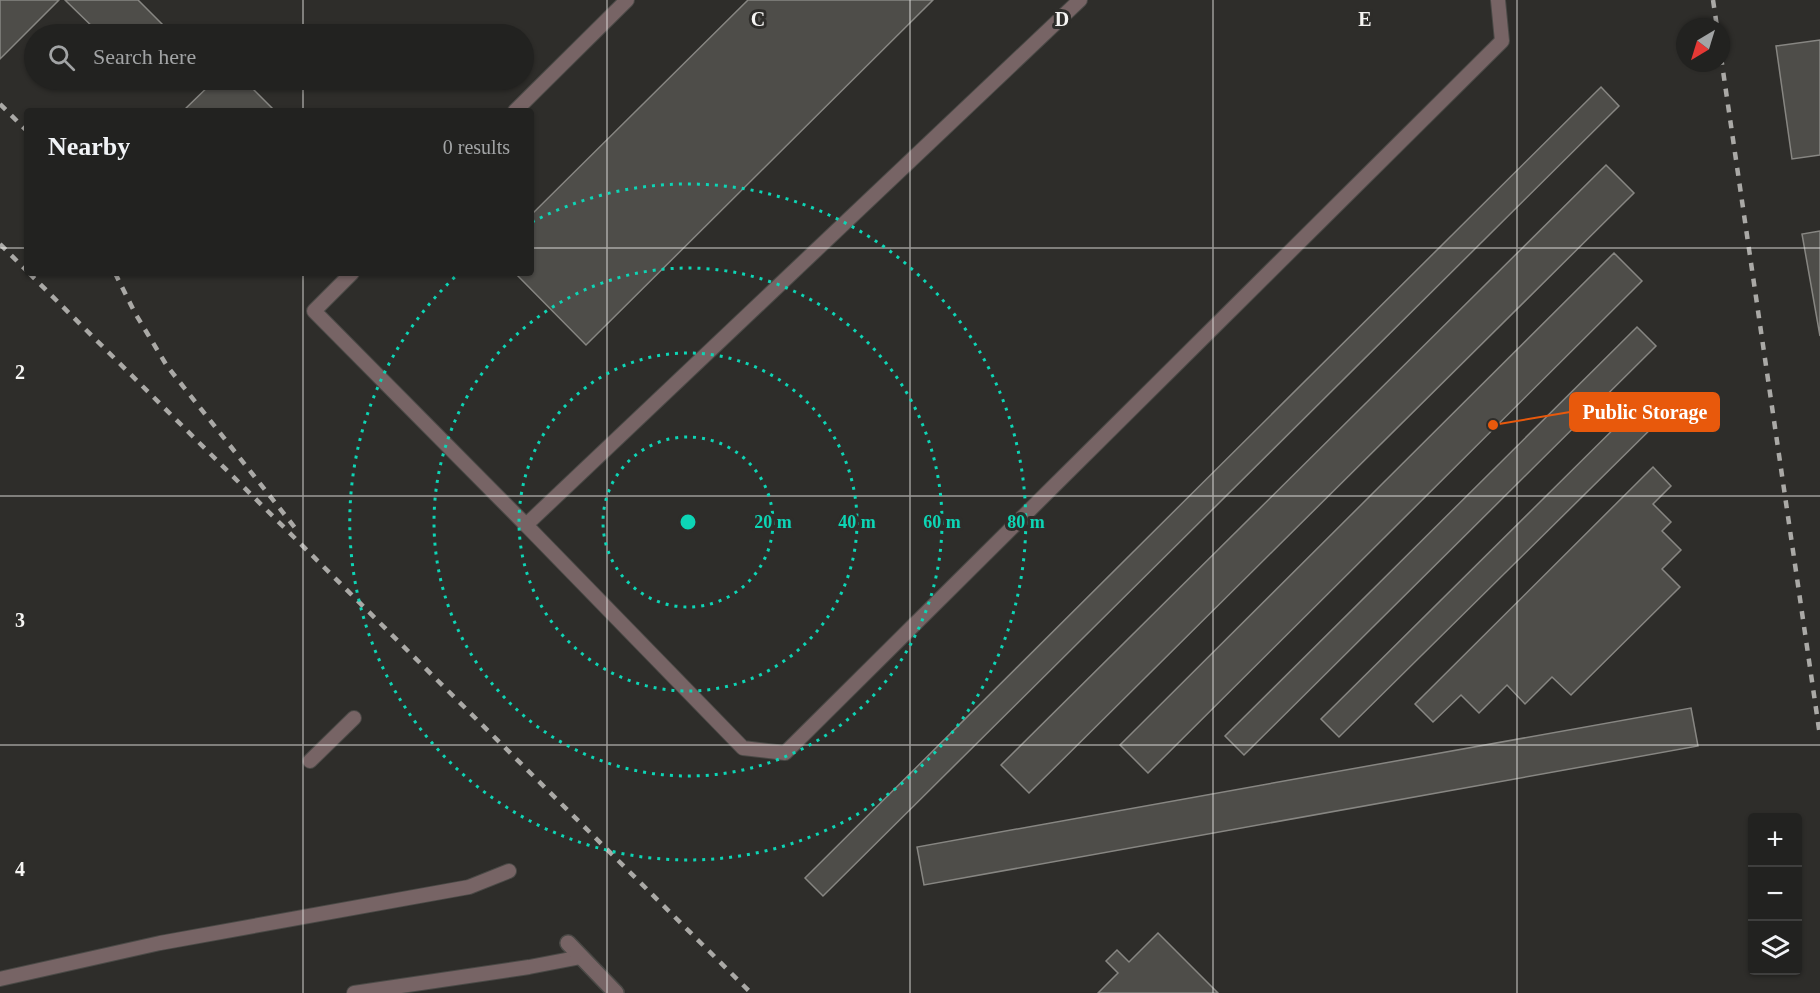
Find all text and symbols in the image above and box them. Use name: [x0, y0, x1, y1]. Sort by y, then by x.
text: C: [751, 8, 765, 30]
text: D: [1055, 8, 1069, 30]
text: E: [1358, 8, 1372, 30]
north arrow: [1676, 18, 1730, 72]
search box: [24, 24, 534, 90]
icon: search: [45, 41, 78, 74]
text: Search here: [93, 44, 196, 69]
text: Nearby: [48, 132, 130, 161]
text: 0 results: [443, 136, 510, 158]
text: 2: [15, 361, 25, 383]
callout: Public Storage: [1570, 393, 1719, 431]
text: Public Storage: [1583, 401, 1708, 424]
centre of rings: [678, 512, 698, 532]
text: 20 m: [754, 512, 792, 532]
text: 40 m: [838, 512, 876, 532]
text: 60 m: [923, 512, 961, 532]
text: 80 m: [1007, 512, 1045, 532]
text: 3: [15, 609, 25, 631]
map controls: [1748, 813, 1802, 975]
button: +: [1748, 813, 1802, 867]
text: 4: [15, 858, 25, 880]
button: −: [1748, 867, 1802, 921]
button: layers: [1748, 921, 1802, 975]

